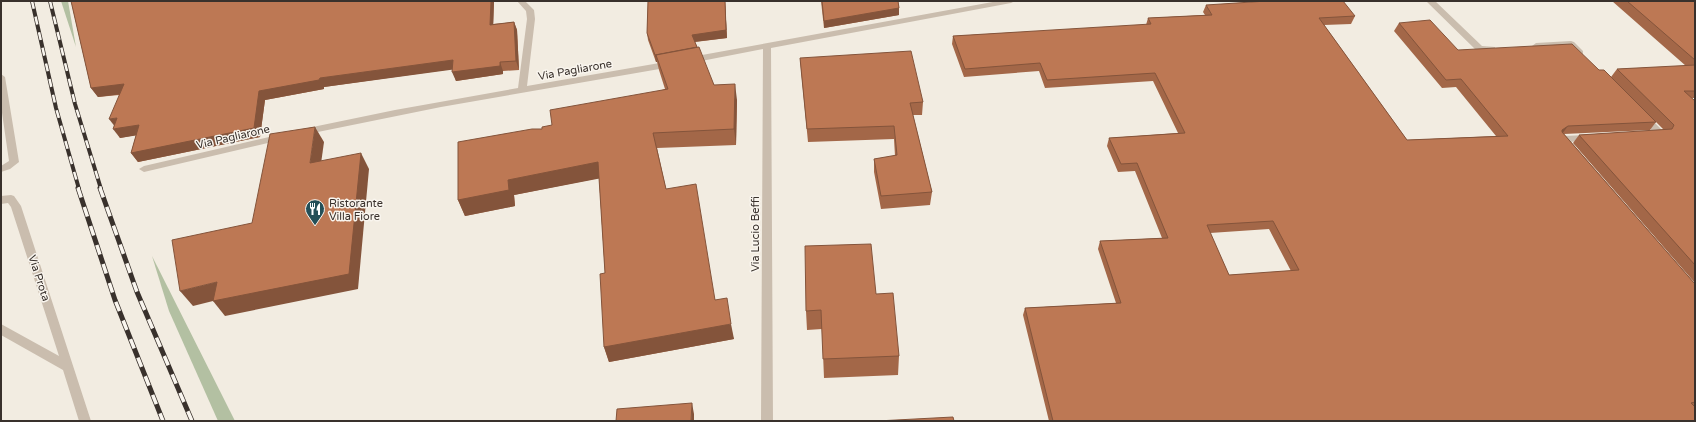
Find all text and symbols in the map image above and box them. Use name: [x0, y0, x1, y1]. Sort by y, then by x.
street label: Via Pagliarone: [537, 57, 613, 83]
street label: Via Pagliarone: [195, 122, 271, 152]
street label: Via Lucio Beffi: [749, 196, 762, 272]
place label: Ristorante Villa Fiore: [329, 197, 383, 223]
restaurant icon: Ristorante Villa Fiore: [304, 198, 326, 226]
street label: Via Prota: [25, 253, 53, 303]

